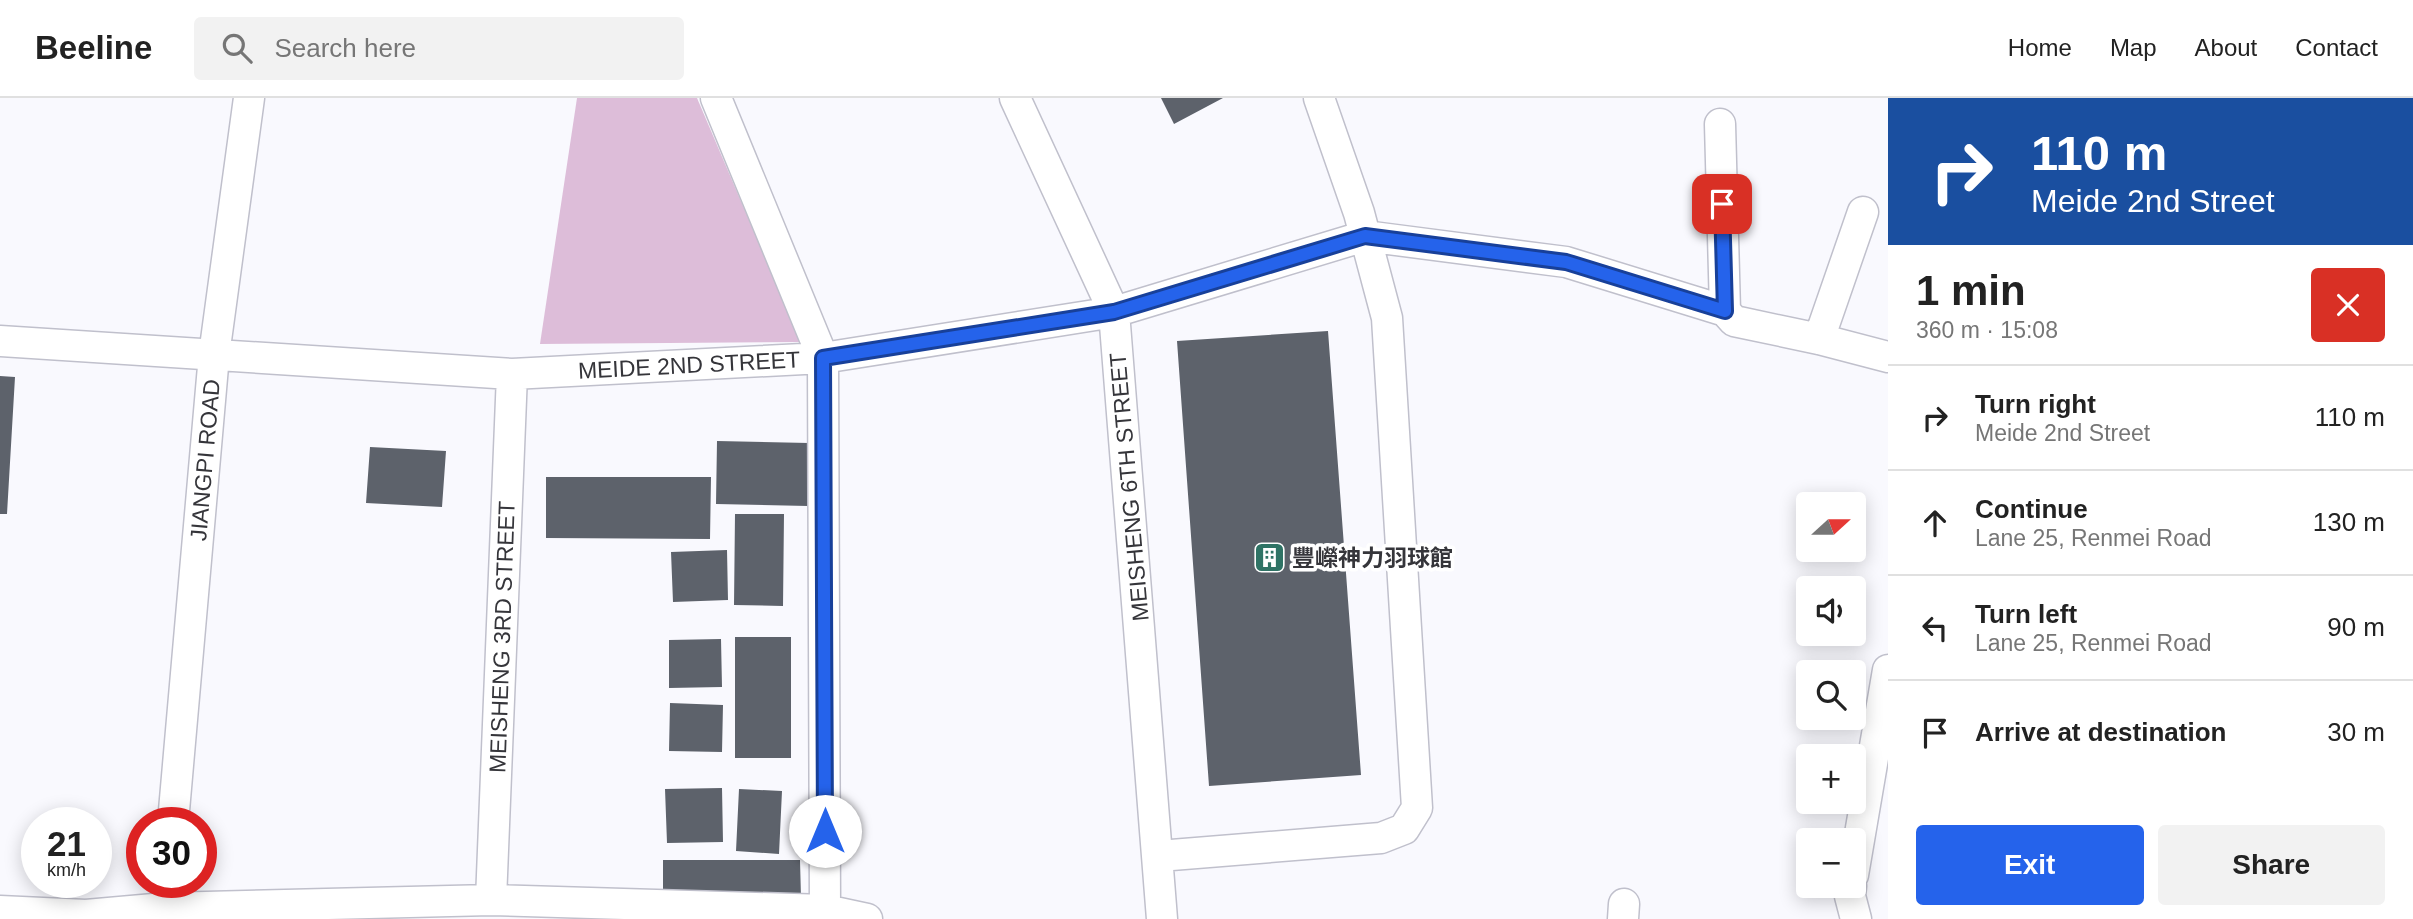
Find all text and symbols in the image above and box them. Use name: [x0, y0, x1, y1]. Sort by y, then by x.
search box: [194, 17, 684, 80]
text: Beeline: [35, 29, 152, 66]
icon: search: [218, 29, 256, 67]
text: Search here: [274, 33, 416, 63]
text: Home: [2008, 34, 2072, 61]
text: Map: [2110, 34, 2157, 61]
text: About: [2195, 34, 2257, 61]
text: Contact: [2295, 34, 2378, 61]
icon: right: [1916, 126, 2007, 217]
text: 110 m: [2031, 126, 2167, 180]
pin: [1692, 174, 1752, 234]
text: Meide 2nd Street: [2031, 183, 2275, 219]
icon: arrive: [1703, 185, 1741, 223]
text: 1 min: [1916, 267, 2026, 314]
button: close: [2311, 268, 2385, 342]
text: 360 m · 15:08: [1916, 317, 2058, 343]
street label: MEIDE 2ND STREET: [577, 346, 801, 384]
street label: MEISHENG 6TH STREET: [1104, 352, 1154, 622]
street label: JIANGPI ROAD: [185, 378, 225, 542]
text: Turn right: [1975, 389, 2096, 419]
icon: right: [1916, 399, 1954, 437]
text: 110 m: [2315, 402, 2385, 432]
text: Meide 2nd Street: [1975, 420, 2150, 446]
north arrow: [1796, 492, 1866, 562]
map controls: [1796, 492, 1866, 898]
text: Continue: [1975, 494, 2088, 524]
street label: MEISHENG 3RD STREET: [484, 501, 520, 773]
icon: ahead: [1916, 504, 1954, 542]
text: 130 m: [2313, 507, 2385, 537]
text: Lane 25, Renmei Road: [1975, 525, 2212, 551]
building icon: 豐嶸神力羽球館: [1252, 541, 1286, 575]
place label: 豐嶸神力羽球館: [1292, 545, 1453, 571]
button: sound: [1796, 576, 1866, 646]
text: Turn left: [1975, 599, 2077, 629]
icon: left: [1916, 609, 1954, 647]
text: 90 m: [2327, 612, 2385, 642]
text: Lane 25, Renmei Road: [1975, 630, 2212, 656]
button: search: [1796, 660, 1866, 730]
icon: arrive: [1916, 714, 1954, 752]
text: Arrive at destination: [1975, 717, 2226, 747]
text: 30 m: [2327, 717, 2385, 747]
button: +: [1796, 744, 1866, 814]
position arrow: [788, 794, 862, 868]
speed limit sign: 30: [126, 807, 217, 898]
text: 21: [47, 824, 86, 863]
button: Exit: [1916, 825, 2144, 905]
button: Share: [2158, 825, 2385, 905]
button: −: [1796, 828, 1866, 898]
text: km/h: [47, 860, 86, 880]

